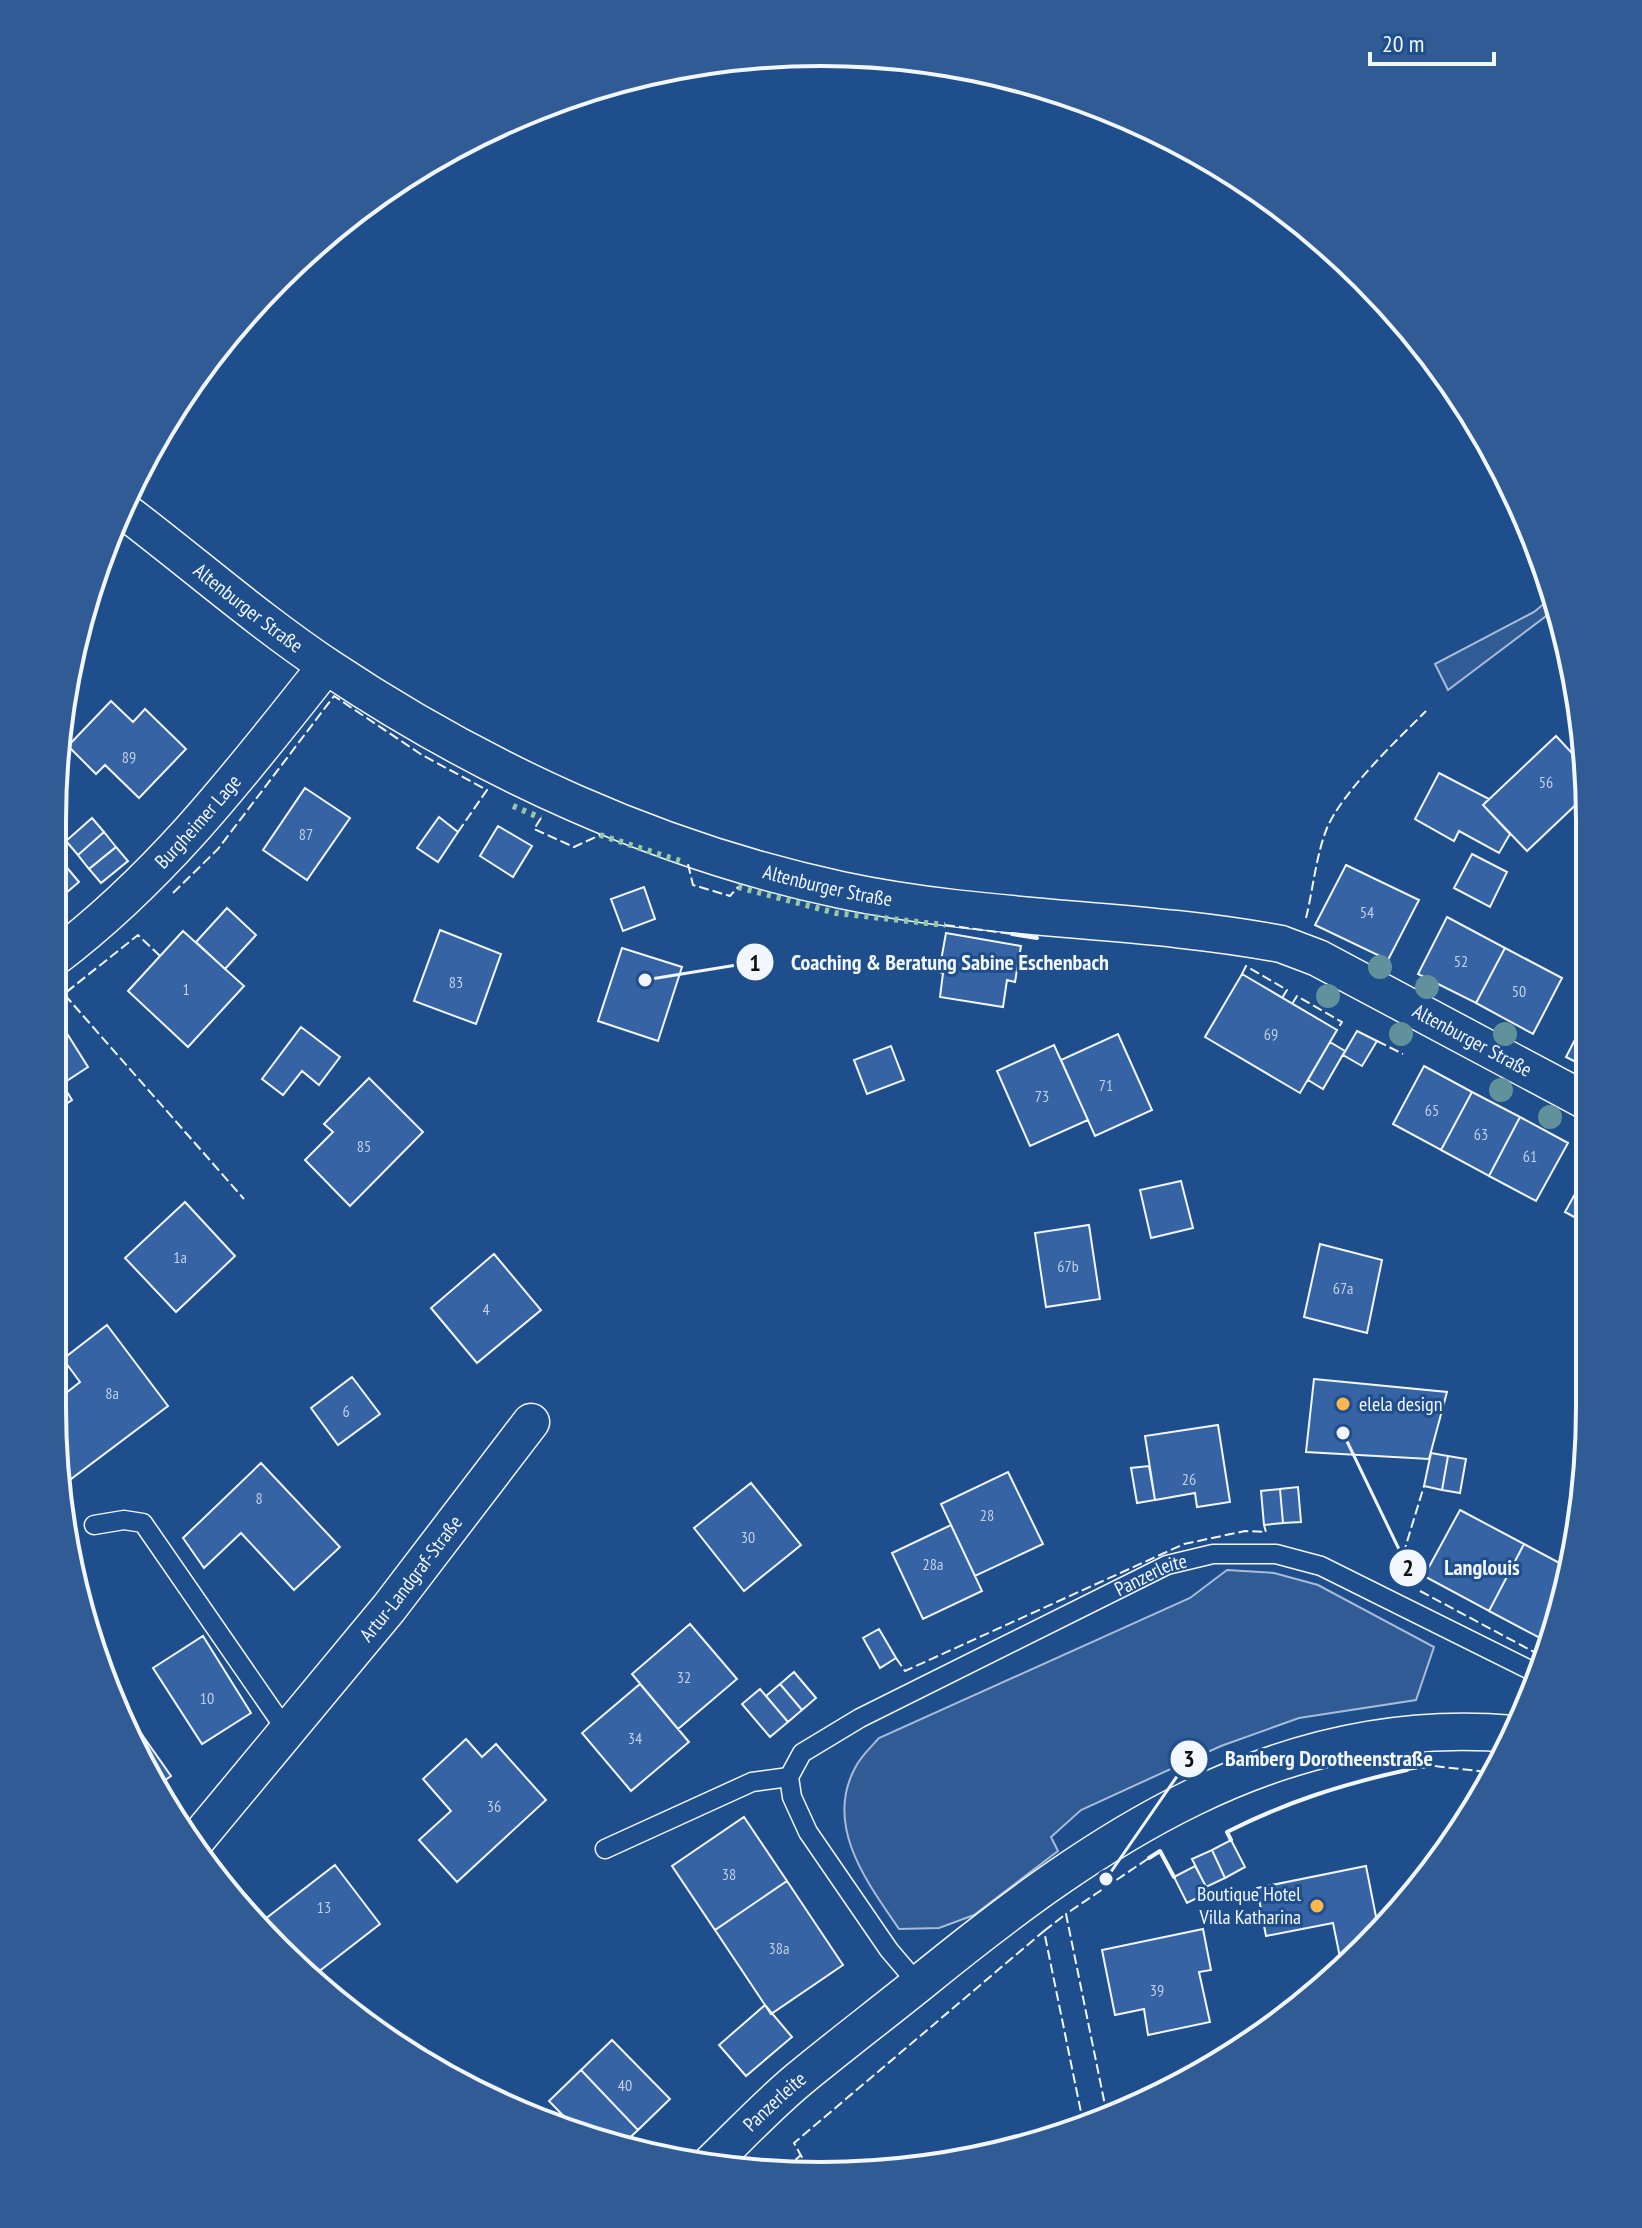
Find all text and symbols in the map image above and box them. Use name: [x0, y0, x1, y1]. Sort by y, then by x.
scale bar: [1370, 16, 1494, 66]
text: 20 m: [1382, 28, 1424, 59]
street label: Altenburger Straße: [188, 557, 308, 659]
house number: 89: [122, 747, 136, 767]
street label: Burgheimer Lage: [149, 769, 247, 874]
house number: 56: [1539, 772, 1553, 792]
house number: 87: [299, 824, 313, 844]
street label: Altenburger Straße: [760, 858, 894, 912]
house number: 54: [1360, 902, 1374, 922]
callout: Coaching & Beratung Sabine Eschenbach: [735, 939, 1125, 985]
text: 1: [749, 947, 761, 978]
text: Coaching & Beratung Sabine Eschenbach: [791, 948, 1109, 976]
house number: 52: [1454, 951, 1468, 971]
house number: 83: [449, 972, 463, 992]
house number: 1: [182, 979, 190, 999]
house number: 50: [1512, 981, 1526, 1001]
street label: Altenburger Straße: [1408, 998, 1537, 1083]
house number: 69: [1264, 1024, 1278, 1044]
house number: 71: [1099, 1075, 1113, 1095]
house number: 73: [1035, 1086, 1049, 1106]
house number: 65: [1425, 1100, 1439, 1120]
house number: 63: [1474, 1124, 1488, 1144]
house number: 85: [357, 1136, 371, 1156]
house number: 61: [1523, 1146, 1537, 1166]
house number: 1a: [173, 1247, 187, 1267]
house number: 67b: [1057, 1256, 1079, 1276]
house number: 67a: [1333, 1278, 1353, 1298]
house number: 4: [482, 1299, 490, 1319]
house number: 8a: [105, 1383, 119, 1403]
place label: elela design: [1359, 1391, 1443, 1417]
marker: elela design: [1334, 1395, 1352, 1413]
house number: 6: [342, 1401, 350, 1421]
house number: 26: [1182, 1469, 1196, 1489]
house number: 8: [255, 1488, 263, 1508]
house number: 28: [980, 1505, 994, 1525]
street label: Artur-Landgraf-Straße: [354, 1510, 468, 1647]
house number: 30: [741, 1527, 755, 1547]
callout: Langlouis: [1388, 1545, 1535, 1591]
street label: Panzerleite: [1110, 1548, 1189, 1602]
text: 2: [1402, 1552, 1414, 1583]
text: Langlouis: [1444, 1553, 1520, 1581]
house number: 28a: [923, 1554, 943, 1574]
house number: 32: [677, 1667, 691, 1687]
house number: 10: [200, 1688, 214, 1708]
house number: 34: [628, 1728, 642, 1748]
callout: Bamberg Dorotheenstraße: [1169, 1736, 1449, 1782]
text: 3: [1183, 1743, 1195, 1774]
text: Bamberg Dorotheenstraße: [1225, 1744, 1433, 1772]
house number: 36: [487, 1796, 501, 1816]
house number: 38: [722, 1864, 736, 1884]
place label: Boutique Hotel Villa Katharina: [1197, 1881, 1301, 1930]
house number: 13: [317, 1897, 331, 1917]
marker: Boutique Hotel Villa Katharina: [1308, 1897, 1326, 1915]
house number: 38a: [769, 1938, 789, 1958]
house number: 39: [1150, 1980, 1164, 2000]
street label: Panzerleite: [738, 2066, 811, 2137]
house number: 40: [618, 2075, 632, 2095]

